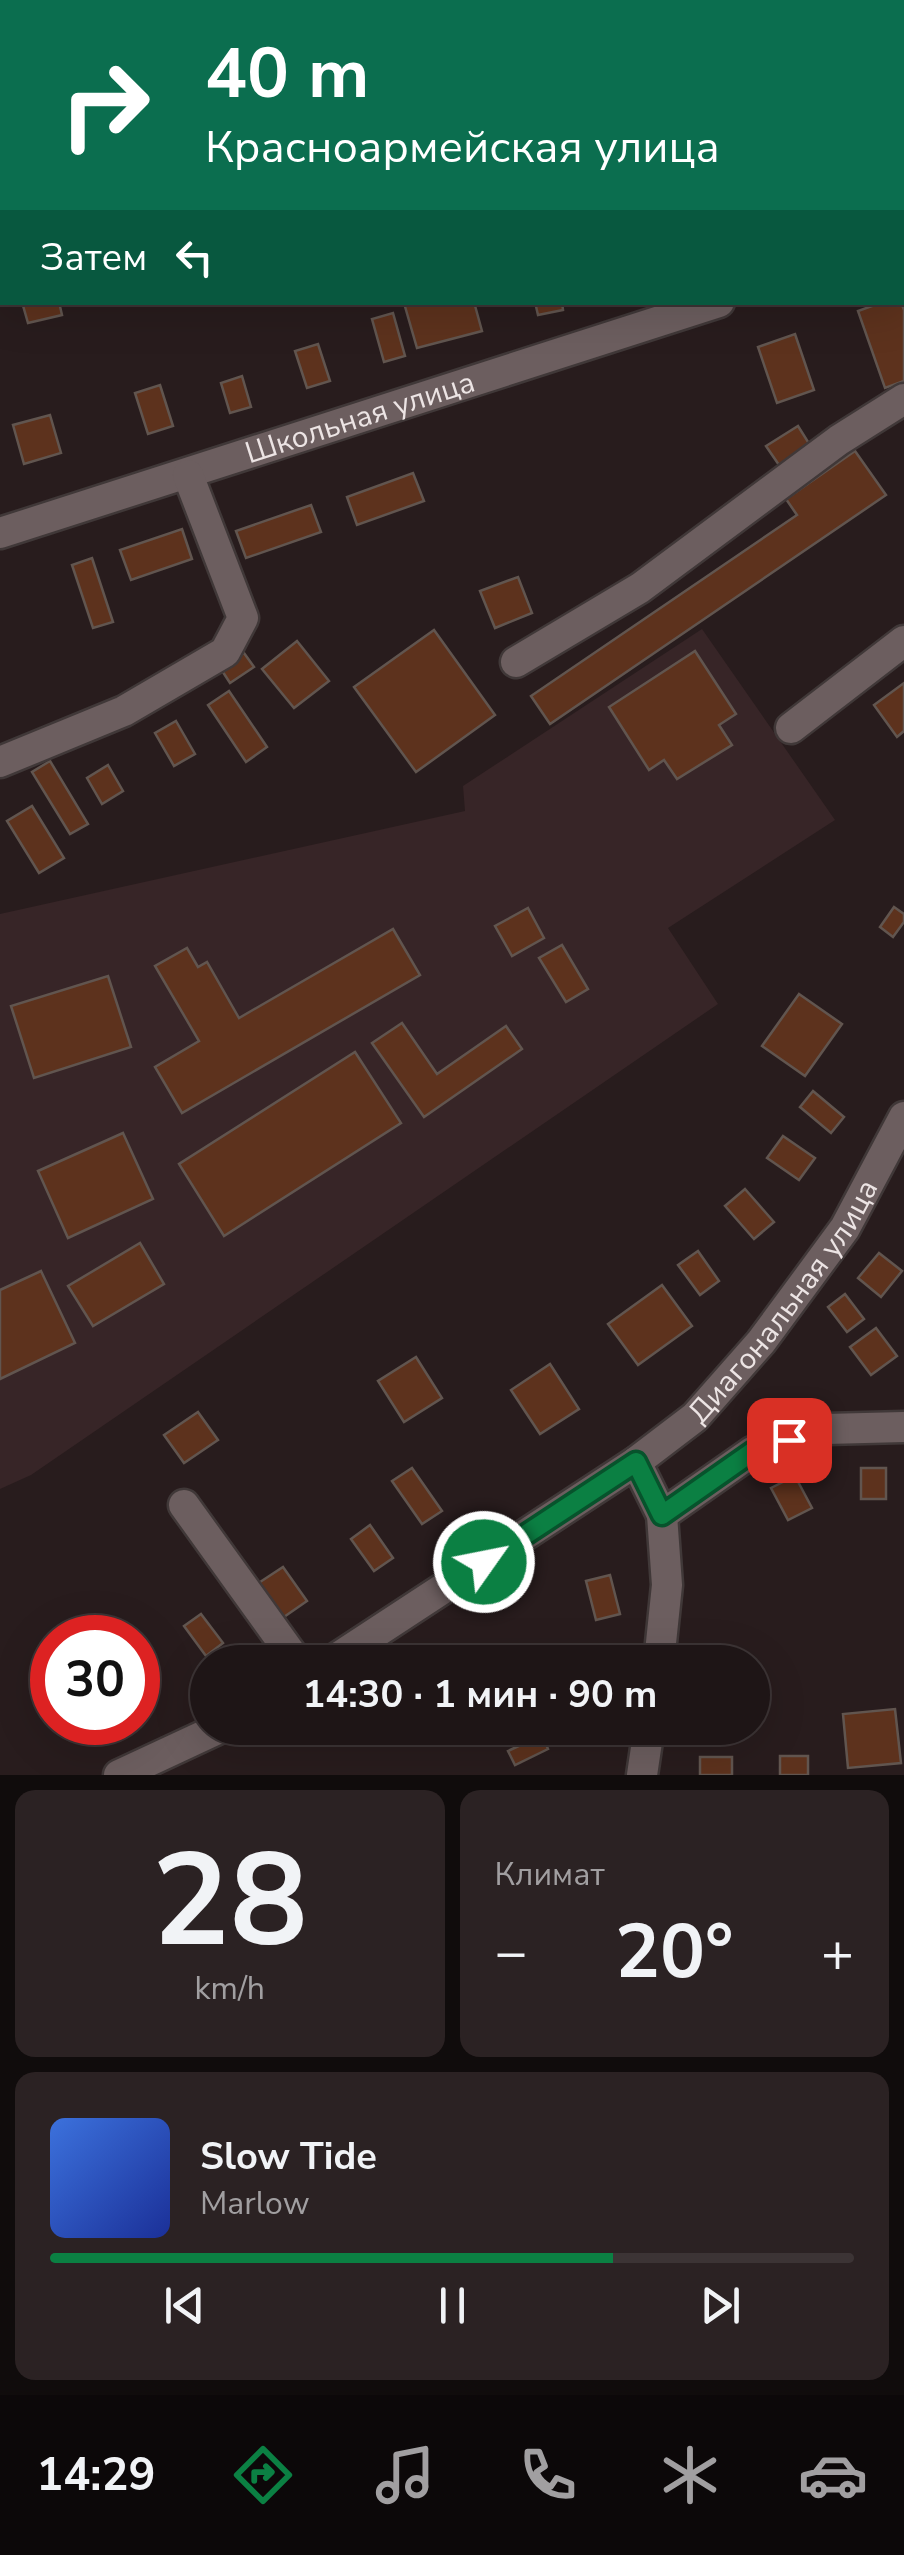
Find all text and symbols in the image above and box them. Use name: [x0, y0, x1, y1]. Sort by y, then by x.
text: 40 m: [205, 26, 369, 122]
icon: right: [40, 40, 170, 170]
text: Красноармейская улица: [205, 117, 720, 178]
icon: left: [167, 230, 222, 285]
text: Затем: [40, 232, 147, 283]
street label: Школьная улица: [240, 361, 480, 473]
street label: Диагональная улица: [678, 1172, 888, 1432]
pin: [747, 1398, 832, 1483]
icon: arrive: [762, 1413, 817, 1468]
position arrow: [432, 1510, 536, 1614]
speed limit sign: 30: [30, 1615, 160, 1745]
text: 14:30 · 1 мин · 90 m: [303, 1669, 657, 1720]
text: 28: [152, 1813, 308, 1990]
text: Климат: [495, 1853, 605, 1896]
text: 20°: [615, 1901, 733, 2003]
text: −: [495, 1915, 528, 1990]
text: +: [821, 1915, 854, 1990]
text: km/h: [194, 1967, 265, 2010]
text: Slow Tide: [200, 2131, 377, 2182]
text: Marlow: [200, 2182, 310, 2225]
icon: previous: [157, 2278, 212, 2333]
icon: pause: [425, 2278, 480, 2333]
icon: next: [693, 2278, 748, 2333]
icon: directions: [228, 2440, 298, 2510]
icon: music: [370, 2440, 440, 2510]
icon: phone: [513, 2440, 583, 2510]
icon: climate: [655, 2440, 725, 2510]
icon: car: [798, 2440, 868, 2510]
text: 14:29: [36, 2445, 155, 2506]

